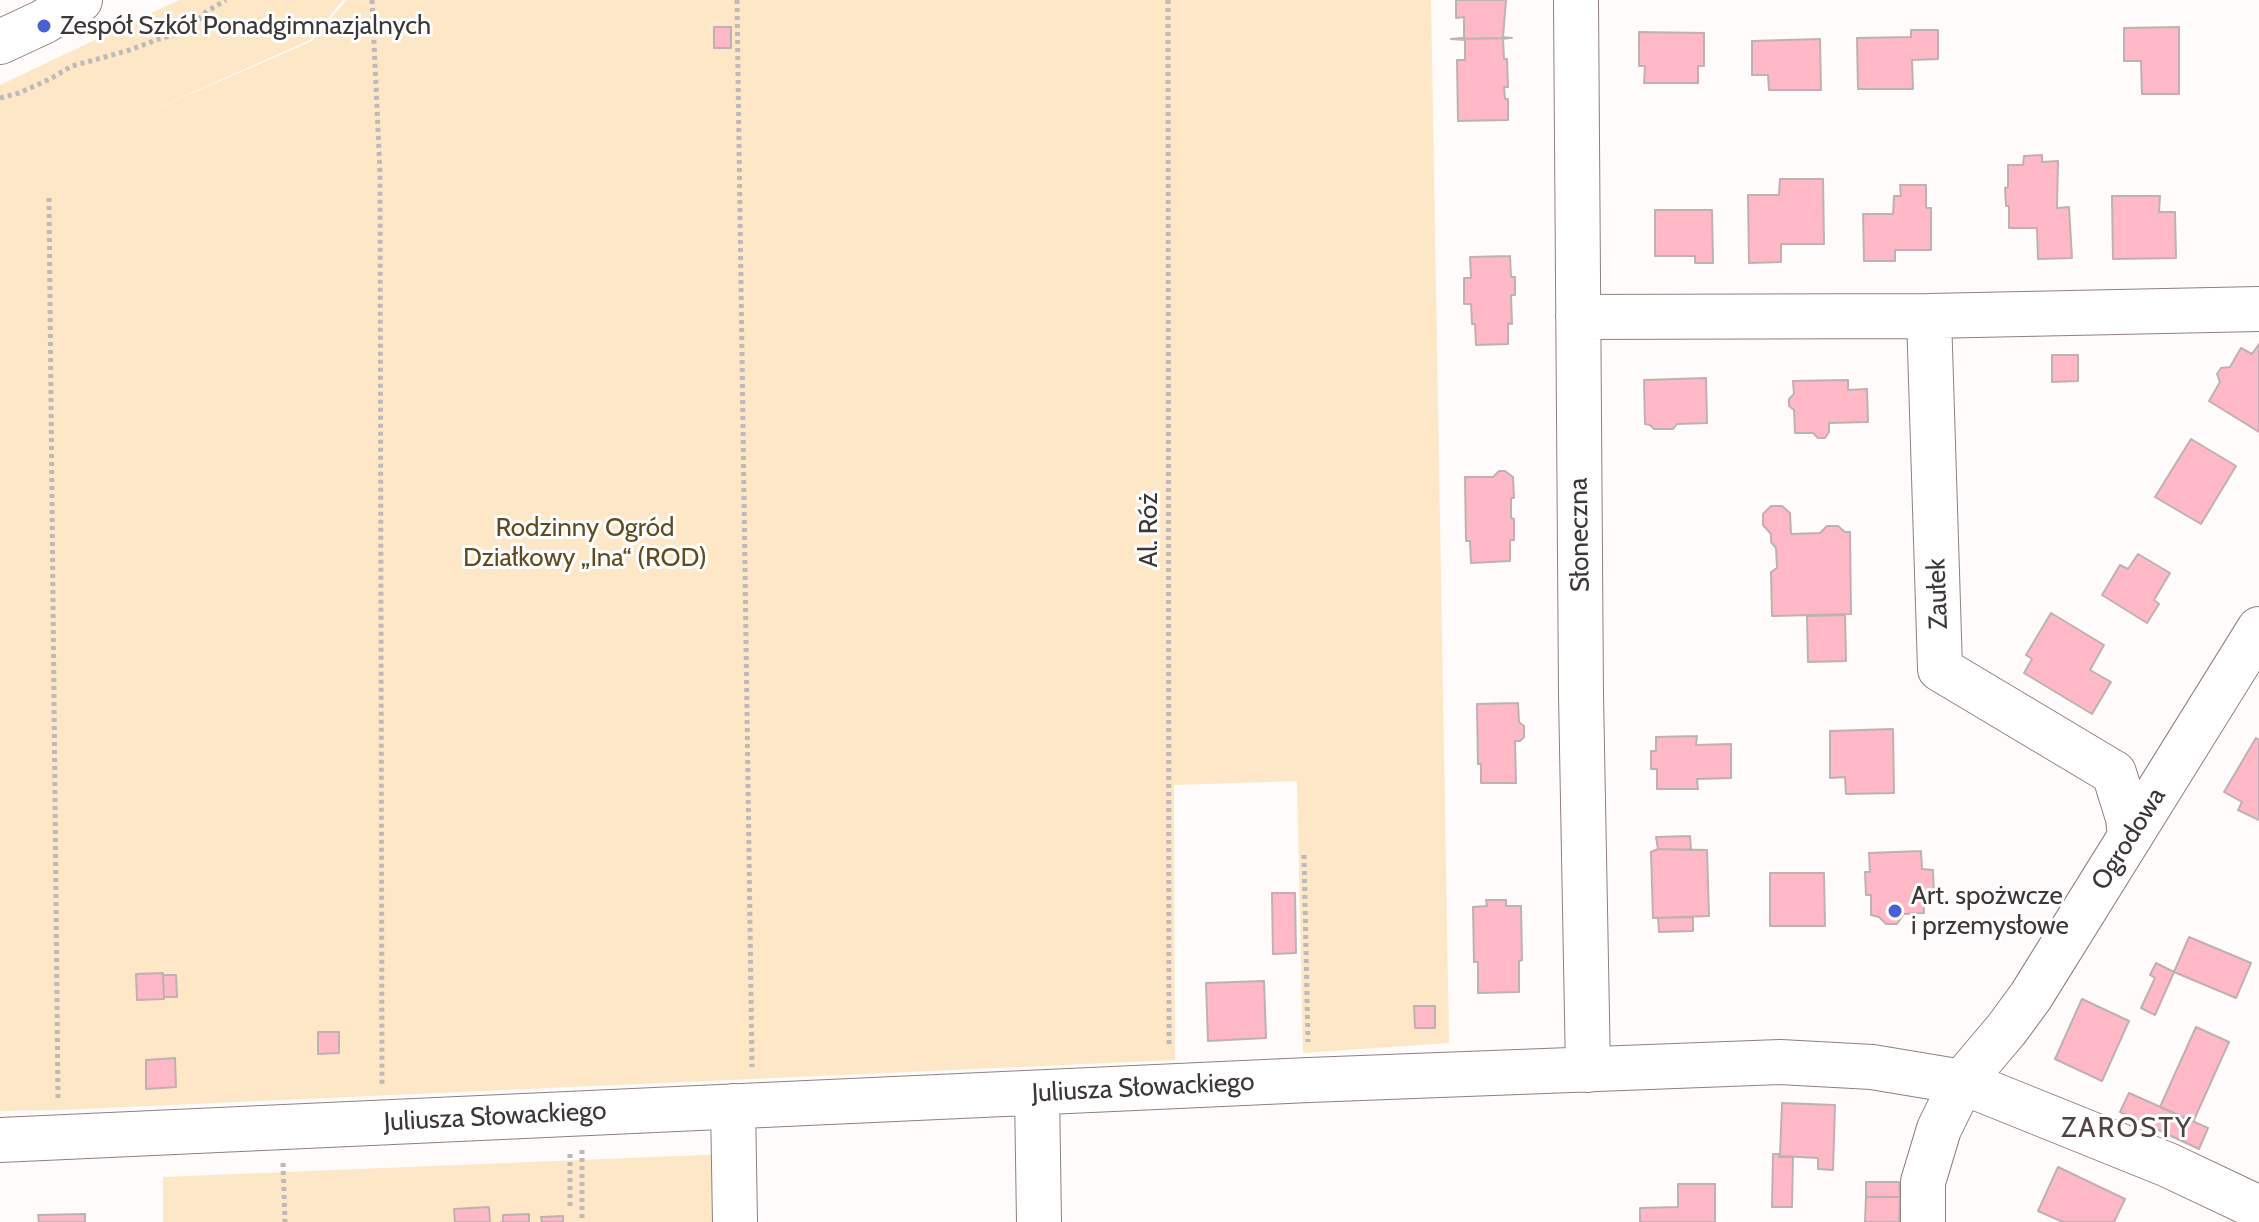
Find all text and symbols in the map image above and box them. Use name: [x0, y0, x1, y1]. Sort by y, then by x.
place label: Zespół Szkół Ponadgimnazjalnych: [60, 10, 431, 42]
marker: Zespół Szkół Ponadgimnazjalnych: [35, 17, 53, 35]
street label: Słoneczna: [1563, 477, 1597, 593]
street label: Al. Róż: [1133, 493, 1165, 567]
park label: Rodzinny Ogród Działkowy „Ina“ (ROD): [463, 512, 707, 574]
street label: Zaułek: [1921, 558, 1955, 630]
street label: Ogrodowa: [2085, 782, 2173, 896]
place label: Art. spożwcze i przemysłowe: [1911, 880, 2069, 942]
marker: Art. spożwcze i przemysłowe: [1886, 902, 1904, 920]
street label: Juliusza Słowackiego: [1031, 1067, 1255, 1109]
street label: Juliusza Słowackiego: [383, 1096, 607, 1138]
district label: ZAROSTY: [2061, 1112, 2193, 1146]

